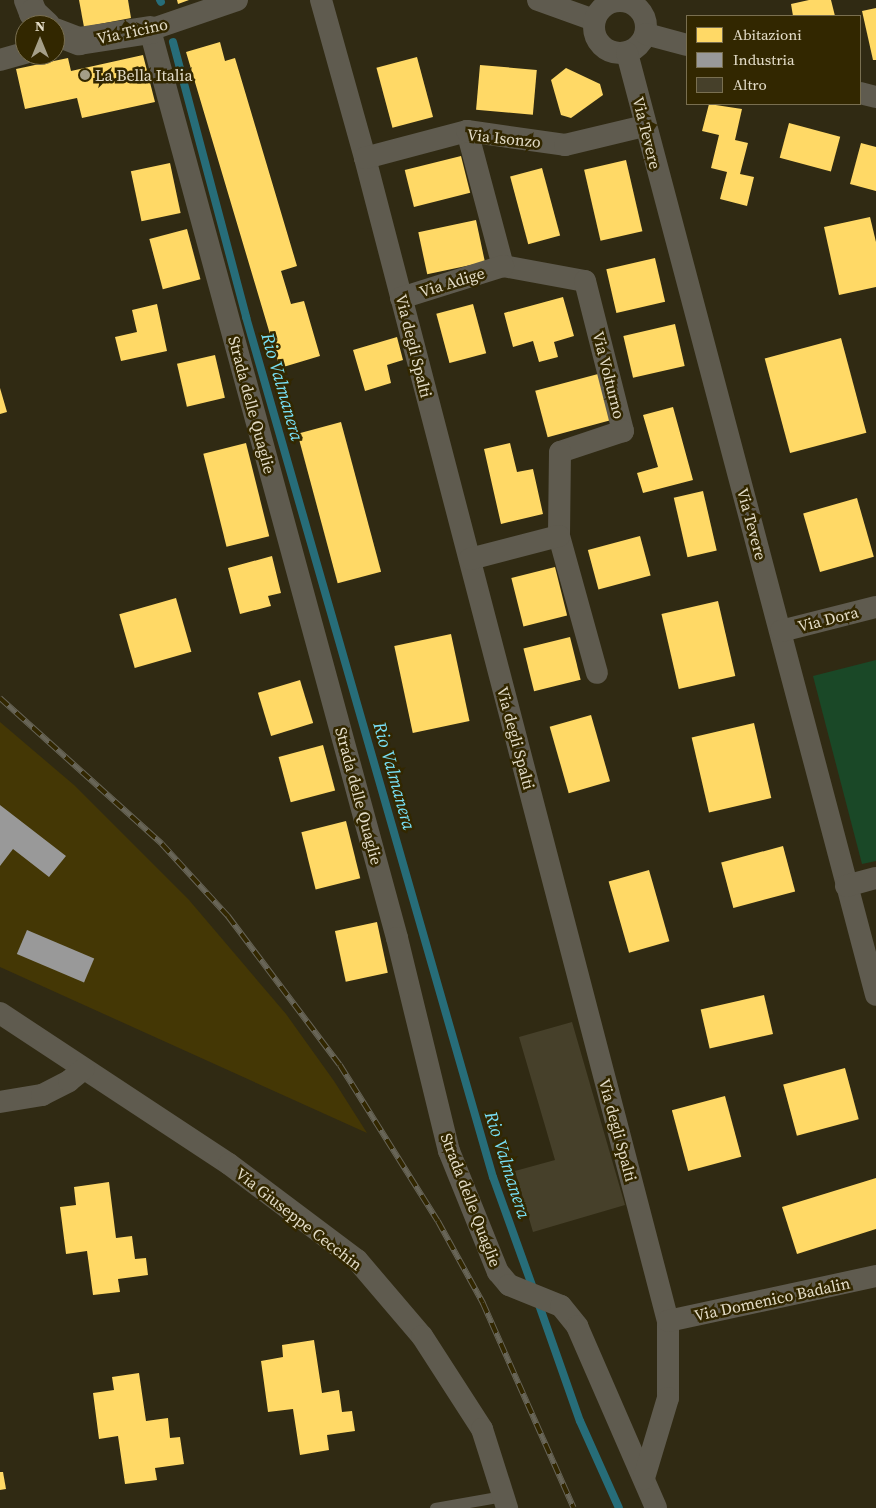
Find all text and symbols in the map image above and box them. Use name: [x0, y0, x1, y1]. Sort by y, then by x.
street label: Via Ticino: [95, 14, 169, 48]
north arrow: [15, 15, 65, 65]
legend: [686, 15, 861, 105]
text: N: [35, 16, 45, 36]
text: Abitazioni: [733, 24, 802, 45]
text: Industria: [733, 49, 795, 70]
place label: La Bella Italia: [95, 65, 193, 85]
marker: La Bella Italia: [79, 69, 91, 81]
text: Altro: [733, 74, 767, 95]
street label: Via Tevere: [629, 95, 665, 171]
street label: Via Isonzo: [466, 125, 542, 151]
street label: Via Adige: [417, 263, 487, 301]
street label: Via degli Spalti: [392, 292, 436, 400]
street label: Via Volturno: [589, 329, 629, 421]
water label: Rio Valmanera: [256, 330, 308, 444]
street label: Strada delle Quaglie: [224, 334, 280, 476]
street label: Via Tevere: [733, 486, 771, 562]
street label: Via Dora: [796, 602, 860, 636]
street label: Via degli Spalti: [493, 684, 539, 792]
water label: Rio Valmanera: [368, 719, 420, 833]
street label: Strada delle Quaglie: [331, 725, 387, 867]
street label: Via degli Spalti: [595, 1076, 641, 1184]
water label: Rio Valmanera: [480, 1109, 534, 1221]
street label: Strada delle Quaglie: [437, 1130, 505, 1270]
street label: Via Giuseppe Cecchin: [232, 1164, 366, 1274]
street label: Via Domenico Badalin: [692, 1273, 852, 1325]

